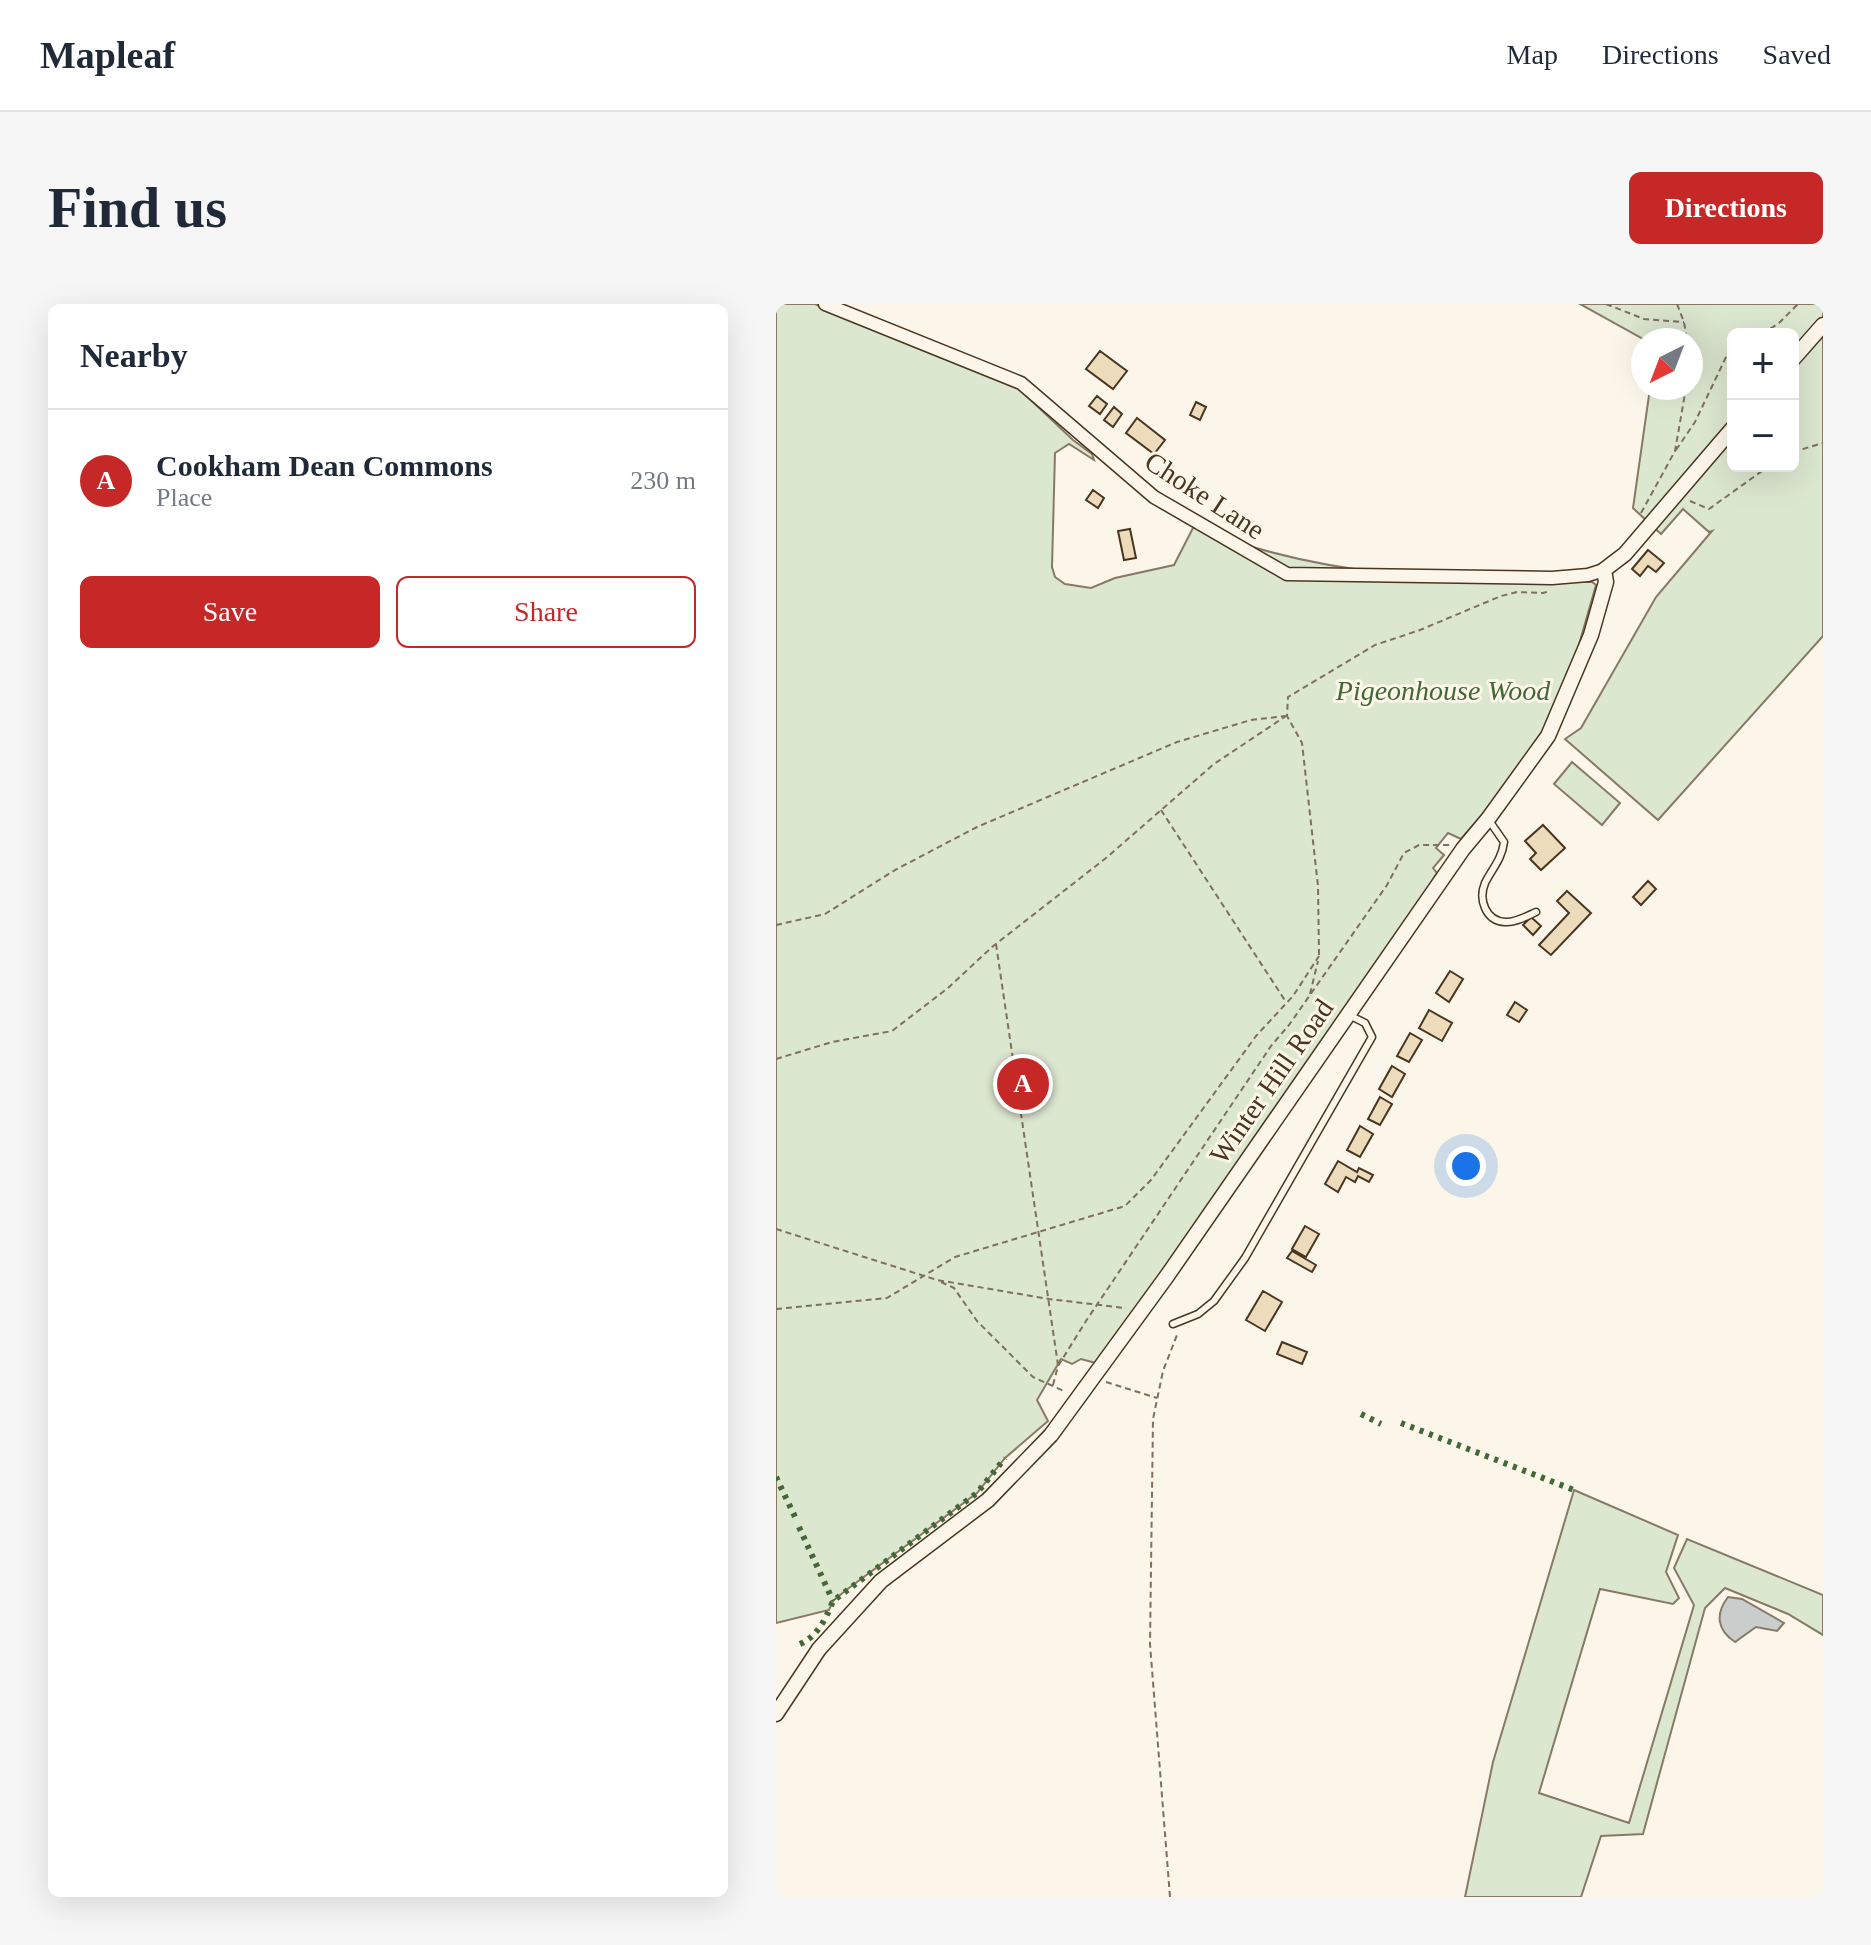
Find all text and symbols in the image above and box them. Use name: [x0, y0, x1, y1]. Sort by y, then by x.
text: Mapleaf: [40, 34, 175, 76]
text: Map: [1507, 39, 1558, 70]
text: Directions: [1602, 39, 1719, 70]
text: Saved: [1763, 39, 1831, 70]
button: Directions: [1629, 172, 1823, 244]
text: Find us: [48, 177, 227, 239]
north arrow: [1631, 328, 1703, 400]
map controls: [1727, 328, 1799, 472]
button: +: [1727, 328, 1799, 400]
text: Nearby: [80, 337, 188, 374]
button: −: [1727, 400, 1799, 472]
street label: Choke Lane: [1139, 445, 1270, 545]
text: Cookham Dean Commons: [156, 449, 493, 482]
text: A: [97, 466, 115, 495]
text: 230 m: [630, 466, 696, 495]
text: Place: [156, 483, 212, 512]
button: Save: [80, 576, 380, 648]
button: Share: [396, 576, 696, 648]
park label: Pigeonhouse Wood: [1335, 675, 1551, 706]
street label: Winter Hill Road: [1203, 993, 1340, 1169]
pin: A: [997, 1054, 1049, 1114]
your location: [1446, 1146, 1486, 1186]

